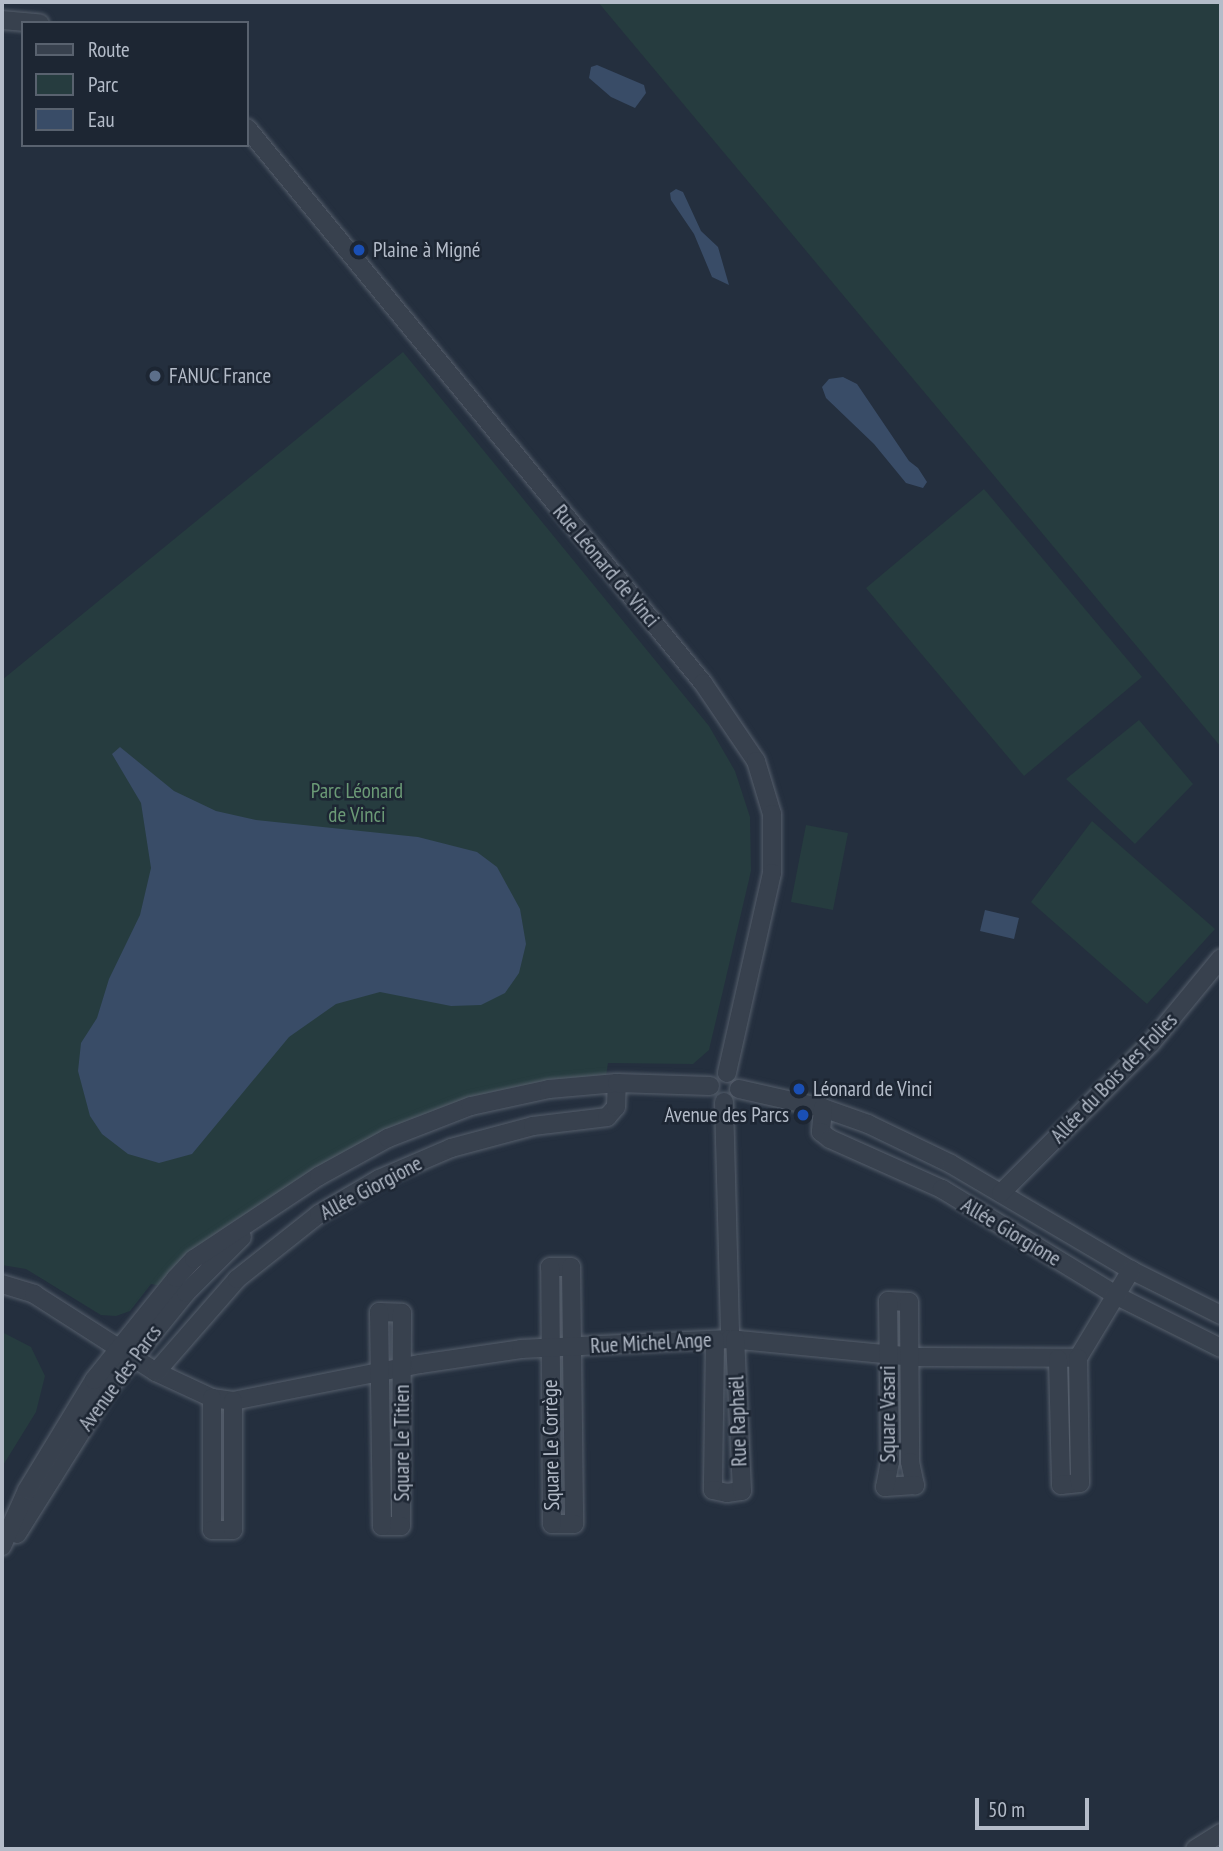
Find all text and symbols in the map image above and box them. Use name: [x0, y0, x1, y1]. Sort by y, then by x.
legend: [21, 21, 248, 147]
text: Route: [88, 36, 130, 63]
text: Parc: [88, 71, 119, 98]
text: Eau: [88, 106, 115, 133]
place label: Plaine à Migné: [373, 237, 480, 263]
marker: Plaine à Migné: [351, 242, 367, 258]
place label: FANUC France: [169, 363, 272, 389]
marker: FANUC France: [147, 368, 163, 384]
street label: Rue Léonard de Vinci: [547, 500, 665, 632]
park label: Parc Léonard de Vinci: [311, 778, 403, 828]
street label: Allée du Bois des Folies: [1045, 1008, 1183, 1148]
place label: Léonard de Vinci: [813, 1076, 933, 1102]
marker: Léonard de Vinci: [791, 1081, 807, 1097]
place label: Avenue des Parcs: [664, 1102, 789, 1128]
marker: Avenue des Parcs: [795, 1107, 811, 1123]
street label: Allée Giorgione: [316, 1151, 426, 1225]
street label: Allée Giorgione: [957, 1192, 1065, 1272]
street label: Avenue des Parcs: [73, 1320, 167, 1436]
street label: Rue Michel Ange: [589, 1327, 713, 1359]
street label: Square Vasari: [875, 1365, 901, 1463]
street label: Rue Raphaël: [724, 1375, 752, 1467]
street label: Square Le Corrège: [537, 1379, 565, 1511]
street label: Square Le Titien: [389, 1384, 415, 1502]
scale bar: [978, 1784, 1092, 1828]
text: 50 m: [988, 1796, 1025, 1823]

